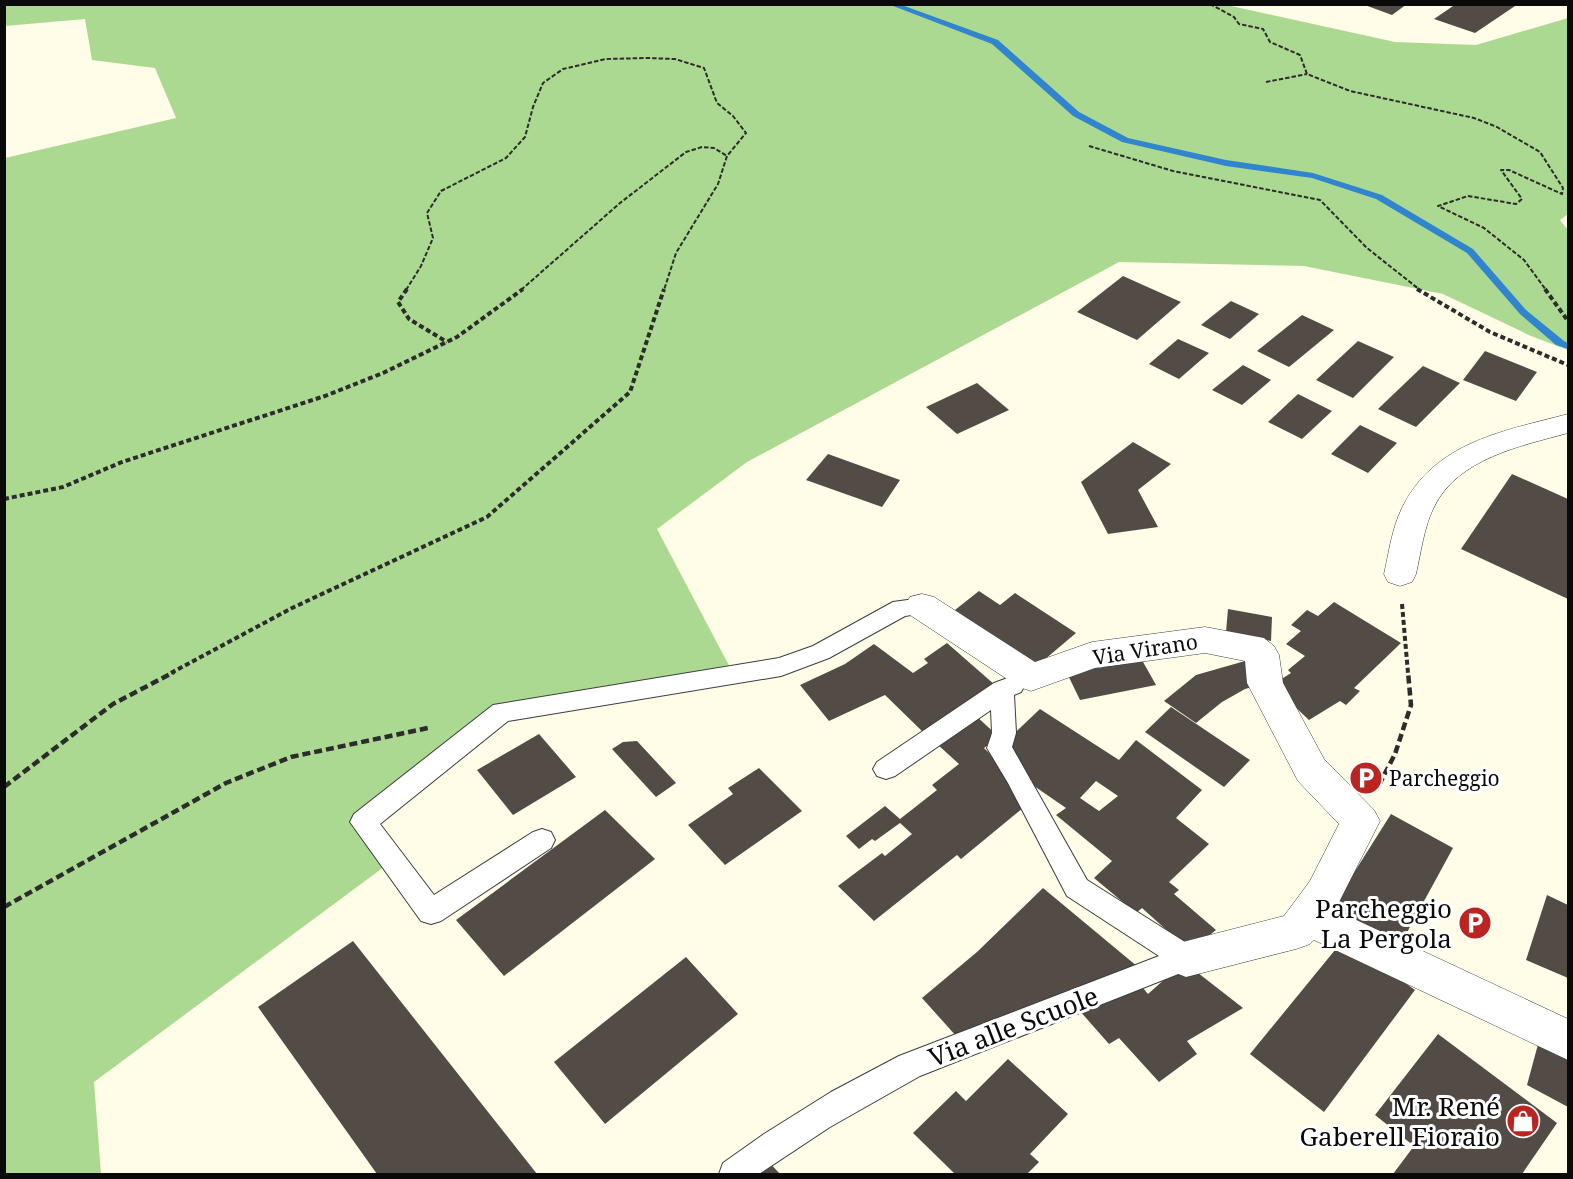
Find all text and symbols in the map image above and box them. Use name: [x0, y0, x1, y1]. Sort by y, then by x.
street label: Via Virano: [1090, 627, 1200, 671]
parking icon: Parcheggio: [1348, 760, 1384, 796]
place label: Parcheggio: [1389, 764, 1500, 792]
place label: Parcheggio La Pergola: [1315, 890, 1452, 956]
parking icon: Parcheggio La Pergola: [1457, 905, 1493, 941]
street label: Via alle Scuole: [923, 977, 1103, 1075]
place label: Mr. René Gaberell Fioraio: [1300, 1088, 1500, 1154]
shop icon: Mr. René Gaberell Fioraio: [1505, 1103, 1541, 1139]

